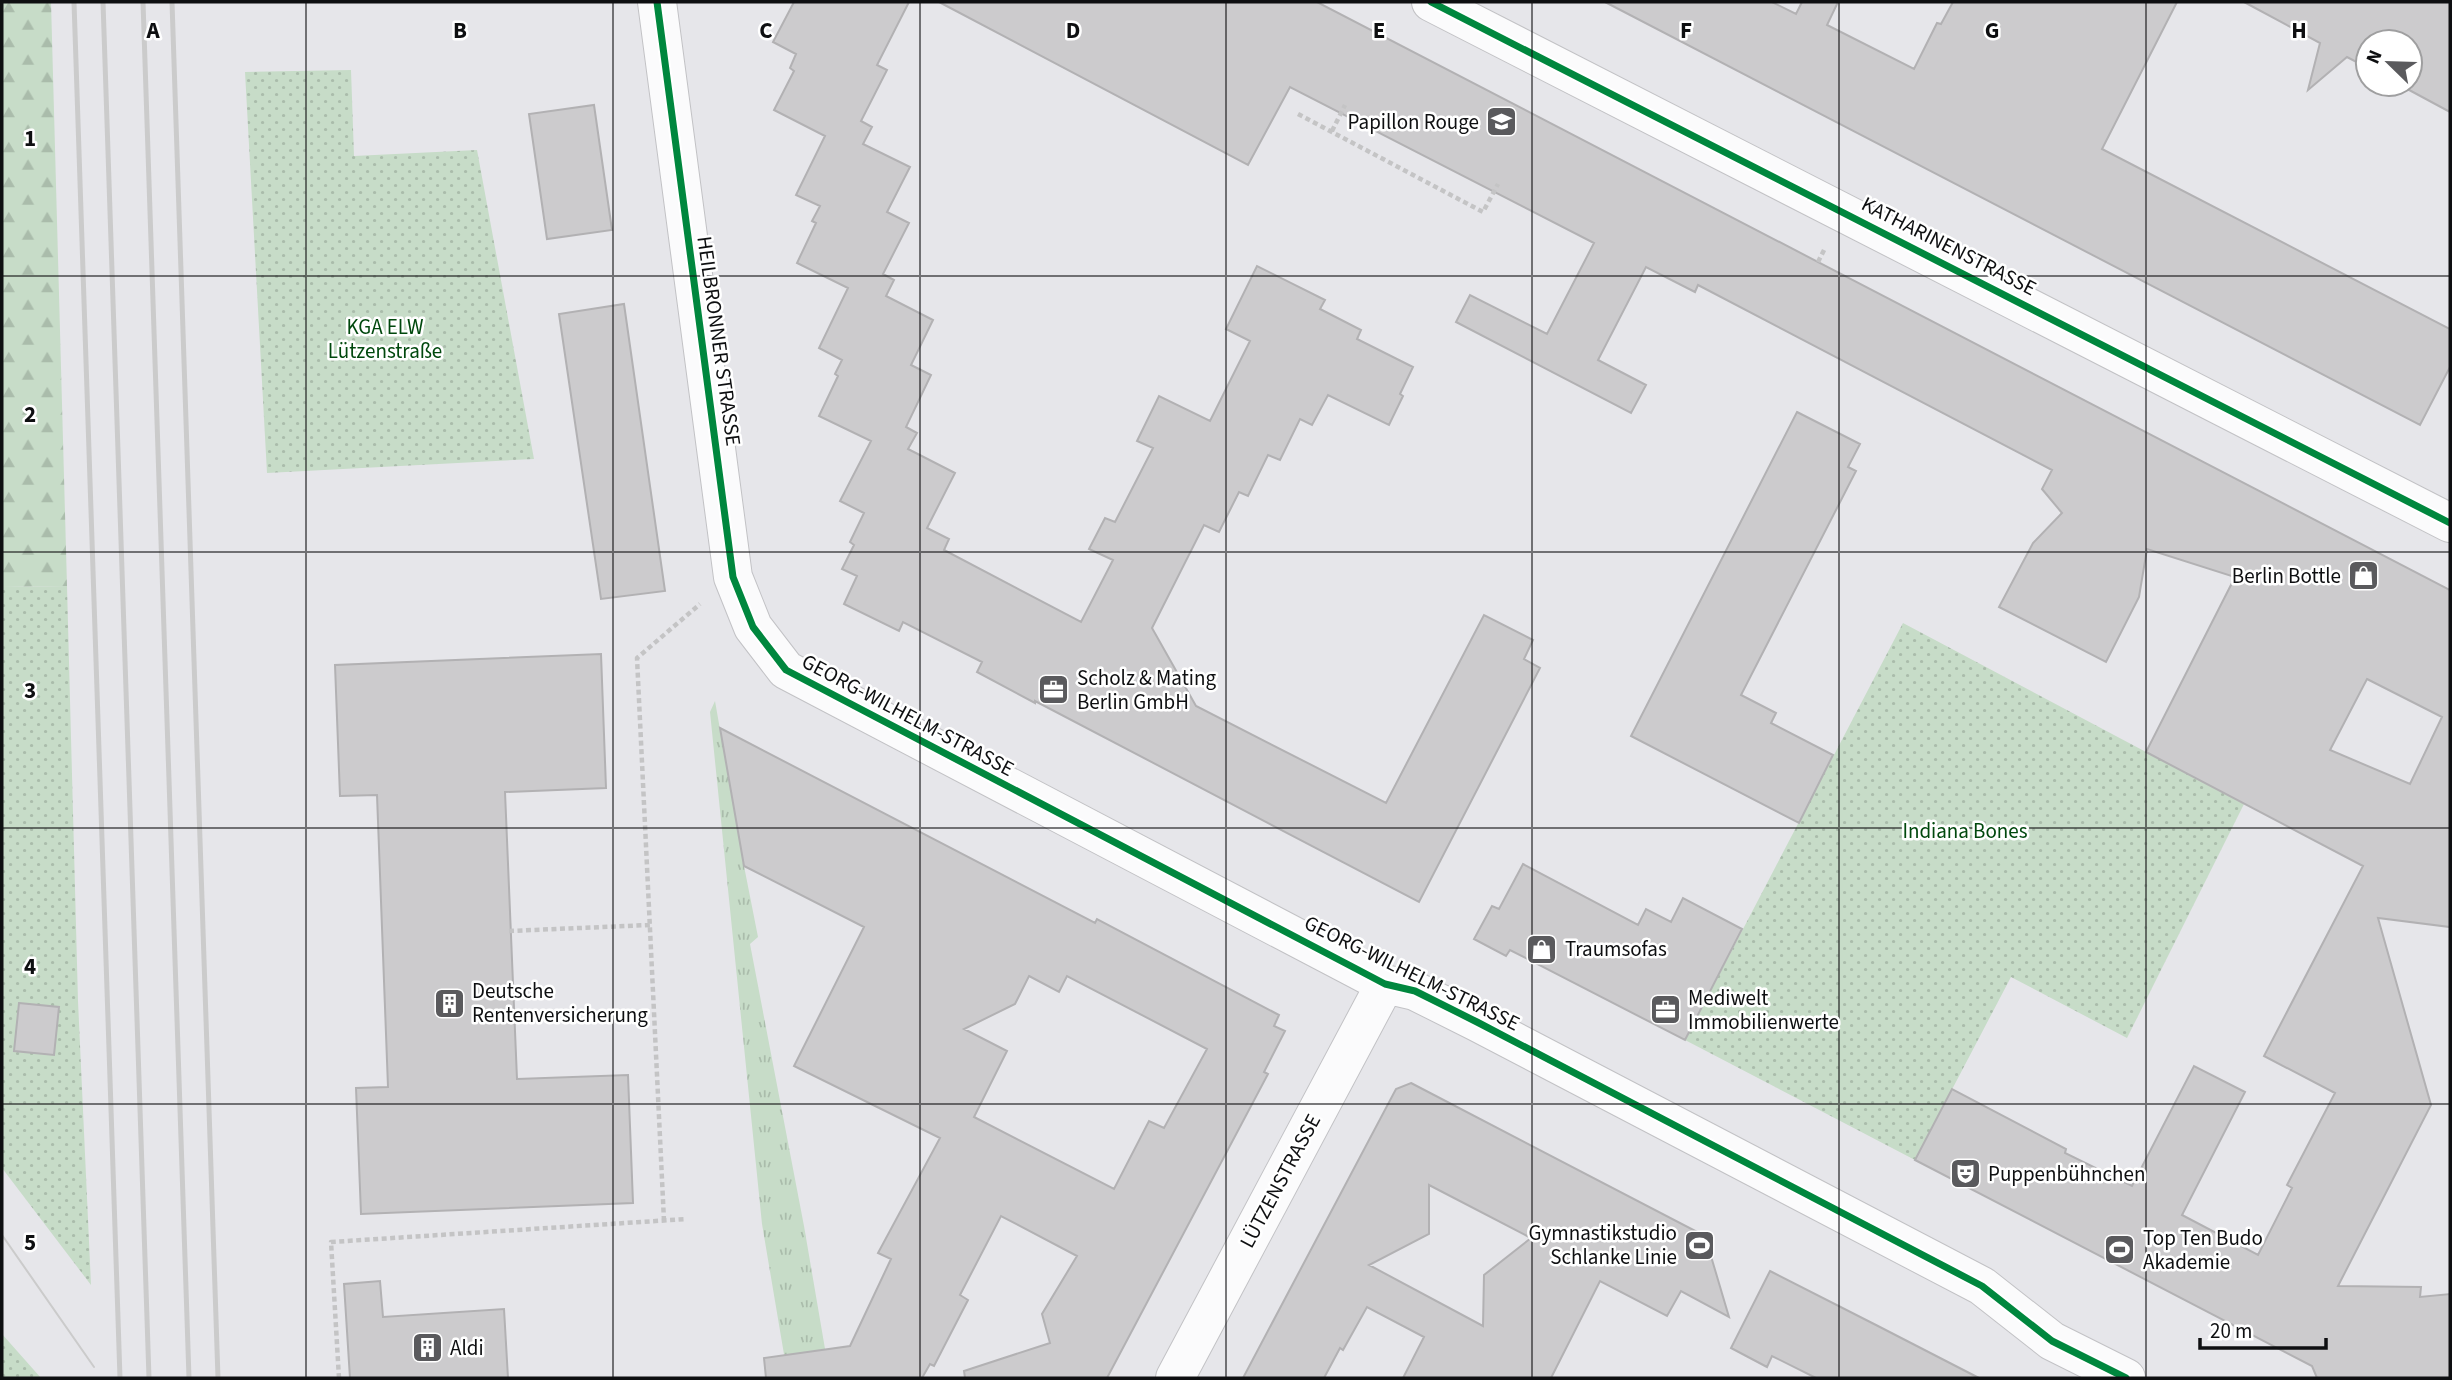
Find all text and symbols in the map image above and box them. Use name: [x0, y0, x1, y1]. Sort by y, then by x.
text: A: [145, 14, 160, 47]
text: B: [453, 14, 467, 47]
text: C: [759, 14, 773, 47]
text: D: [1066, 14, 1080, 47]
text: E: [1373, 14, 1385, 47]
text: F: [1680, 14, 1692, 47]
text: G: [1985, 14, 1999, 47]
text: H: [2291, 14, 2307, 47]
north arrow: [2354, 28, 2424, 98]
text: N: [2360, 46, 2390, 68]
school or university icon: Papillon Rouge: [1485, 105, 1519, 139]
place label: Papillon Rouge: [1348, 107, 1479, 137]
text: 1: [24, 122, 36, 155]
street label: KATHARINENSTRASSE: [1856, 189, 2042, 303]
street label: HEILBRONNER STRASSE: [689, 234, 749, 448]
park label: KGA ELW Lützenstraße: [328, 312, 442, 366]
text: 2: [24, 398, 36, 431]
shop icon: Berlin Bottle: [2347, 559, 2381, 593]
place label: Berlin Bottle: [2232, 561, 2341, 591]
street label: GEORG-WILHELM-STRASSE: [797, 646, 1019, 784]
place label: Scholz & Mating Berlin GmbH: [1077, 663, 1216, 717]
office icon: Scholz & Mating Berlin GmbH: [1037, 673, 1071, 707]
text: 3: [24, 674, 36, 707]
park label: Indiana Bones: [1902, 816, 2028, 846]
street label: GEORG-WILHELM-STRASSE: [1299, 908, 1525, 1038]
shop icon: Traumsofas: [1525, 932, 1559, 966]
place label: Traumsofas: [1565, 934, 1667, 964]
text: 4: [24, 950, 36, 983]
place label: Deutsche Rentenversicherung: [472, 976, 648, 1030]
place label: Mediwelt Immobilienwerte: [1688, 983, 1839, 1037]
building icon: Deutsche Rentenversicherung: [432, 986, 466, 1020]
office icon: Mediwelt Immobilienwerte: [1648, 993, 1682, 1027]
street label: LÜTZENSTRASSE: [1232, 1109, 1328, 1253]
theatre icon: Puppenbühnchen: [1948, 1157, 1982, 1191]
place label: Puppenbühnchen: [1988, 1159, 2145, 1189]
place label: Gymnastikstudio Schlanke Linie: [1529, 1218, 1677, 1272]
place label: Top Ten Budo Akademie: [2143, 1223, 2263, 1277]
text: 5: [24, 1226, 36, 1259]
sports icon: Gymnastikstudio Schlanke Linie: [1683, 1228, 1717, 1262]
sports icon: Top Ten Budo Akademie: [2103, 1233, 2137, 1267]
scale bar: [2200, 1306, 2326, 1350]
text: 20 m: [2210, 1316, 2252, 1346]
building icon: Aldi: [410, 1331, 444, 1365]
place label: Aldi: [450, 1333, 484, 1363]

